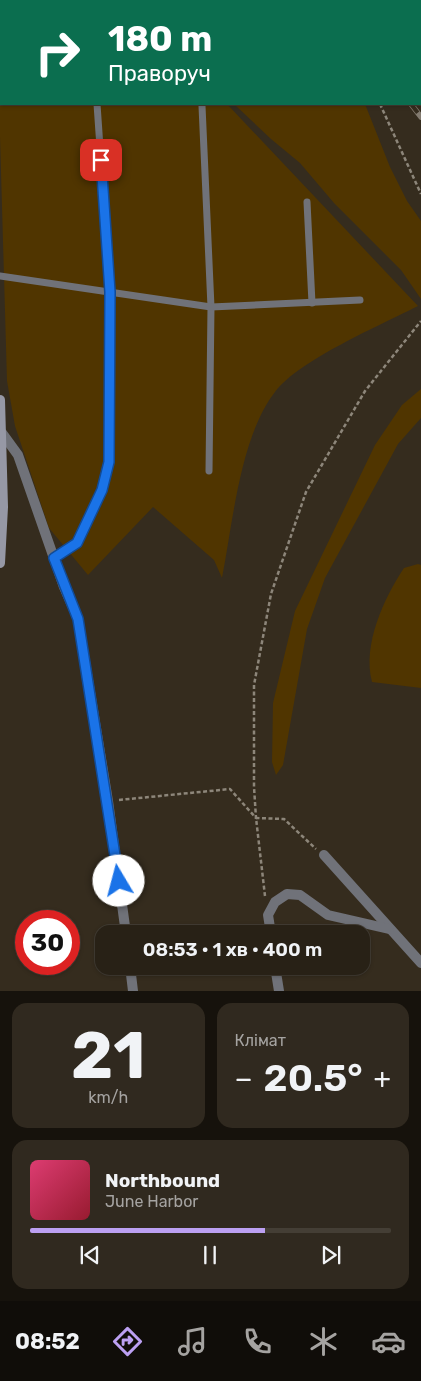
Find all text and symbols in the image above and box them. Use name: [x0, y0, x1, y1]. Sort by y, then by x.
text: 180 m: [108, 18, 212, 60]
icon: right: [25, 20, 90, 85]
text: Праворуч: [108, 60, 211, 87]
pin: [80, 139, 122, 181]
icon: arrive: [87, 146, 115, 174]
position arrow: [92, 854, 144, 906]
speed limit sign: 30: [15, 910, 80, 975]
text: 08:53 · 1 хв · 400 m: [143, 938, 322, 961]
text: 21: [71, 1017, 146, 1094]
text: Клімат: [235, 1031, 286, 1050]
text: 20.5°: [264, 1055, 363, 1101]
text: −: [235, 1062, 253, 1095]
text: +: [374, 1062, 391, 1095]
text: km/h: [88, 1088, 128, 1107]
text: Northbound: [105, 1169, 220, 1192]
text: June Harbor: [105, 1192, 198, 1211]
icon: previous: [76, 1241, 104, 1269]
icon: pause: [196, 1241, 224, 1269]
icon: next: [317, 1241, 345, 1269]
icon: directions: [110, 1324, 145, 1359]
icon: music: [175, 1324, 210, 1359]
icon: phone: [240, 1324, 275, 1359]
icon: climate: [306, 1324, 341, 1359]
icon: car: [371, 1324, 406, 1359]
text: 08:52: [15, 1328, 80, 1355]

